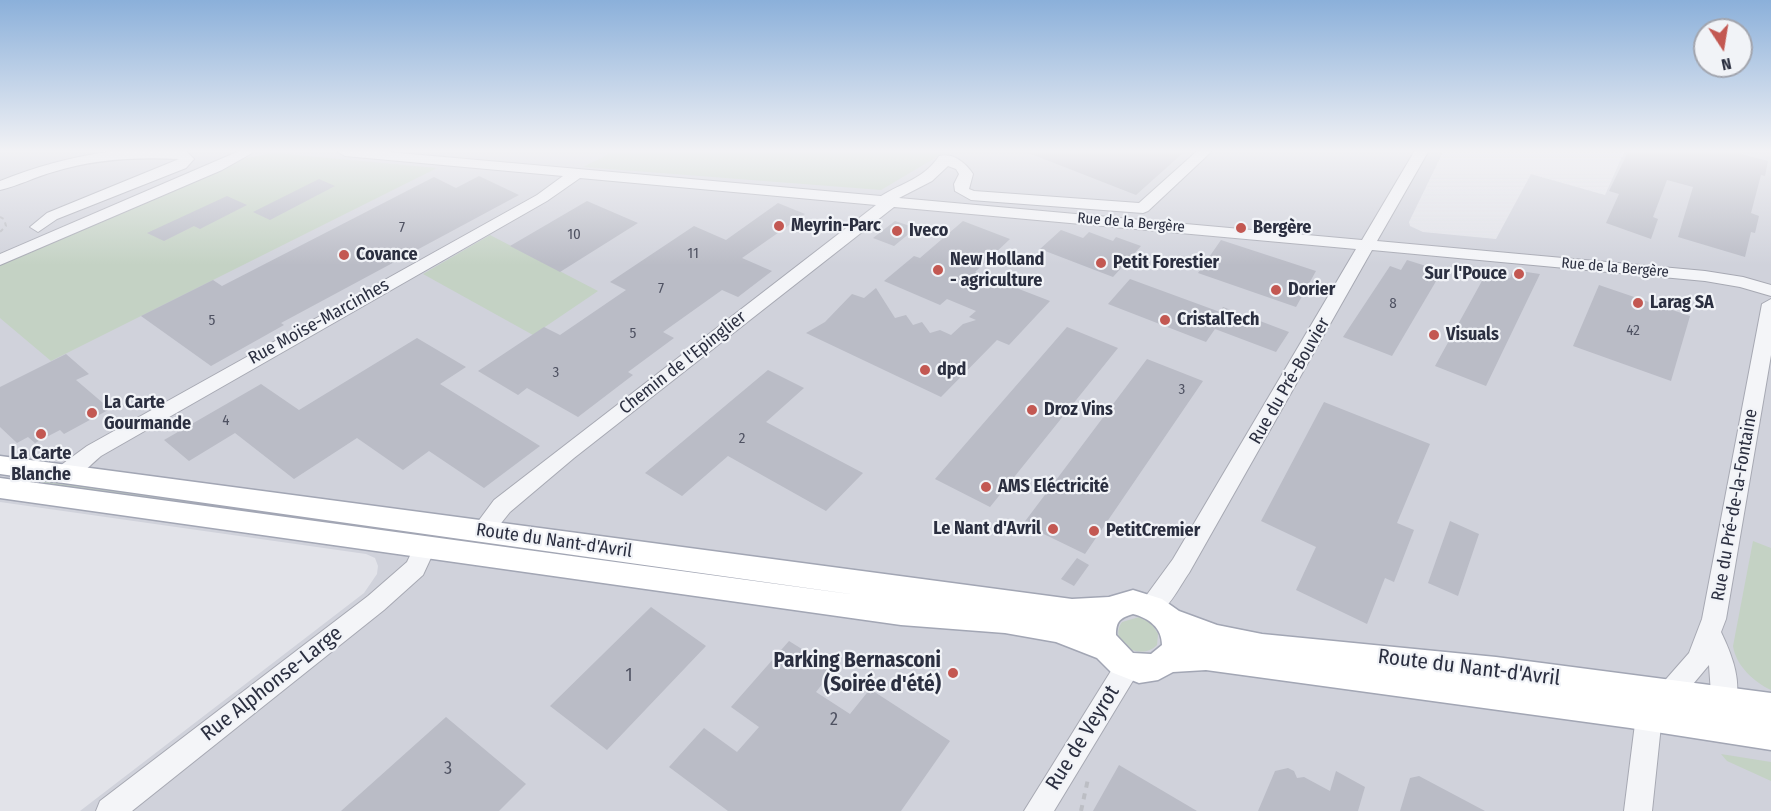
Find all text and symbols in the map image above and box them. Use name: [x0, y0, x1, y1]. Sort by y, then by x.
north arrow: [1693, 18, 1753, 78]
text: N: [1720, 54, 1733, 74]
street label: Rue de la Bergère: [1077, 209, 1185, 237]
place label: Meyrin-Parc: [791, 215, 881, 237]
place label: Bergère: [1253, 217, 1311, 239]
house number: 7: [399, 219, 405, 237]
marker: Meyrin-Parc: [772, 219, 786, 233]
place label: Iveco: [909, 220, 948, 242]
marker: Bergère: [1234, 221, 1248, 235]
marker: Iveco: [890, 224, 904, 238]
house number: 10: [567, 226, 581, 244]
place label: Covance: [356, 244, 418, 266]
house number: 11: [687, 245, 699, 263]
marker: Covance: [337, 248, 351, 262]
place label: New Holland - agriculture: [950, 249, 1044, 292]
place label: Petit Forestier: [1113, 252, 1219, 274]
street label: Rue de la Bergère: [1561, 254, 1669, 282]
marker: Petit Forestier: [1094, 256, 1108, 270]
marker: New Holland - agriculture: [931, 263, 945, 277]
place label: Sur l'Pouce: [1424, 263, 1507, 285]
marker: Sur l'Pouce: [1512, 267, 1526, 281]
street label: Rue Moïse-Marcinhes: [245, 274, 393, 370]
place label: Dorier: [1288, 279, 1335, 301]
house number: 7: [658, 280, 664, 298]
marker: Dorier: [1269, 283, 1283, 297]
place label: Larag SA: [1650, 292, 1714, 314]
house number: 8: [1389, 295, 1397, 313]
marker: Larag SA: [1631, 296, 1645, 310]
street label: Chemin de l'Epinglier: [615, 307, 751, 419]
place label: CristalTech: [1177, 309, 1259, 331]
house number: 5: [209, 312, 215, 330]
marker: CristalTech: [1158, 313, 1172, 327]
street label: Rue du Pré-Bouvier: [1245, 314, 1335, 448]
house number: 42: [1626, 322, 1640, 340]
place label: Visuals: [1446, 324, 1499, 346]
house number: 5: [630, 325, 636, 343]
marker: Visuals: [1427, 328, 1441, 342]
place label: dpd: [937, 359, 966, 381]
marker: dpd: [918, 363, 932, 377]
house number: 3: [553, 364, 559, 382]
house number: 3: [1179, 381, 1185, 399]
place label: La Carte Gourmande: [104, 392, 191, 434]
place label: Droz Vins: [1044, 399, 1113, 421]
marker: Droz Vins: [1025, 403, 1039, 417]
marker: La Carte Gourmande: [85, 406, 99, 420]
street label: Rue du Pré-de-la-Fontaine: [1707, 407, 1763, 603]
house number: 4: [222, 412, 230, 430]
marker: La Carte Blanche: [34, 427, 48, 441]
house number: 2: [739, 430, 745, 448]
place label: La Carte Blanche: [11, 443, 71, 486]
place label: AMS Eléctricité: [998, 476, 1109, 498]
marker: AMS Eléctricité: [979, 480, 993, 494]
place label: Le Nant d'Avril: [933, 518, 1041, 540]
street label: Route du Nant-d'Avril: [475, 519, 633, 563]
place label: PetitCremier: [1106, 520, 1200, 542]
marker: Le Nant d'Avril: [1046, 522, 1060, 536]
marker: PetitCremier: [1087, 524, 1101, 538]
street label: Rue Alphonse-Large: [196, 621, 348, 747]
street label: Route du Nant-d'Avril: [1376, 644, 1562, 692]
place label: Parking Bernasconi (Soirée d'été): [774, 648, 941, 698]
house number: 1: [625, 665, 633, 687]
marker: Parking Bernasconi (Soirée d'été): [946, 666, 960, 680]
street label: Rue de Veyrot: [1041, 681, 1125, 795]
house number: 2: [830, 709, 838, 731]
house number: 3: [444, 758, 452, 780]

